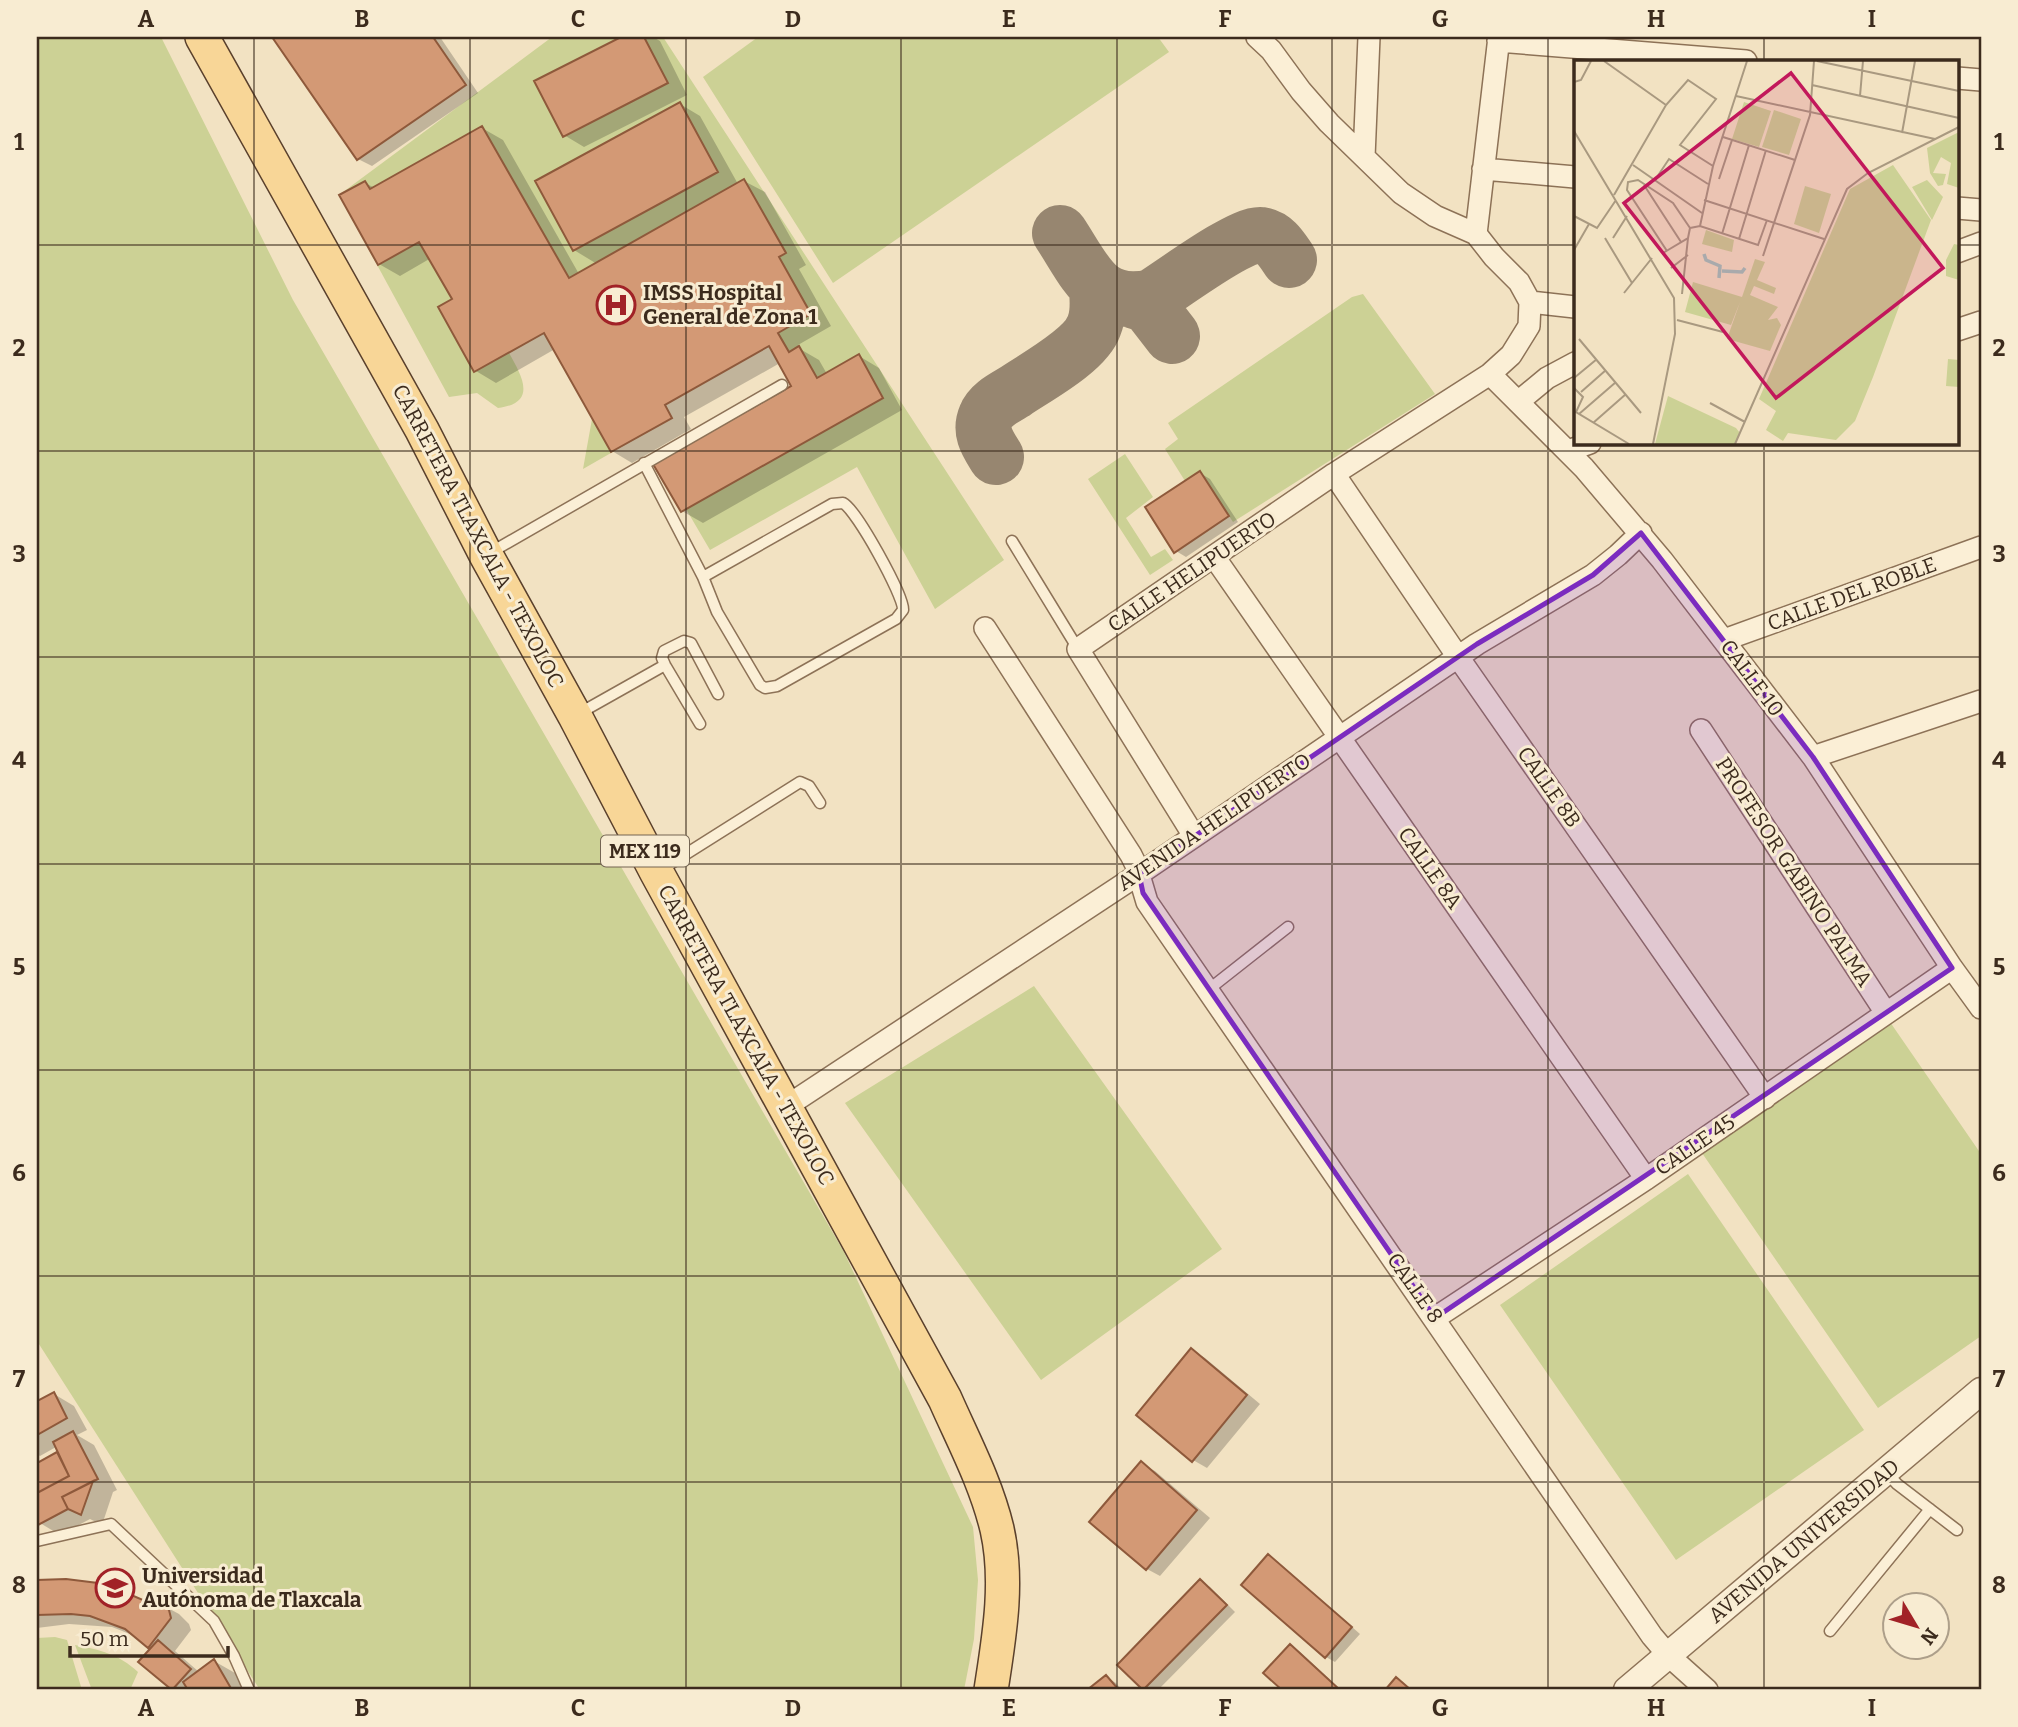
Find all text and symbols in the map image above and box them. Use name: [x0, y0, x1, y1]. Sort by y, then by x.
text: A: [138, 5, 155, 33]
text: B: [355, 5, 369, 33]
text: C: [571, 5, 585, 33]
text: D: [785, 5, 801, 33]
text: E: [1002, 5, 1016, 33]
text: F: [1219, 5, 1232, 33]
text: G: [1432, 5, 1449, 33]
text: H: [1647, 5, 1665, 33]
text: I: [1868, 5, 1876, 33]
inset map: [1574, 60, 1958, 444]
text: 1: [14, 128, 24, 156]
text: 1: [1994, 128, 2004, 156]
place label: IMSS Hospital General de Zona 1: [643, 280, 817, 330]
hospital icon: IMSS Hospital General de Zona 1: [595, 284, 637, 326]
text: 2: [13, 334, 26, 362]
text: 2: [1993, 334, 2006, 362]
street label: CARRETERA TLAXCALA - TEXOLOC: [387, 380, 569, 692]
street label: CALLE HELIPUERTO: [1103, 506, 1281, 638]
text: 3: [12, 540, 26, 568]
text: 3: [1992, 540, 2006, 568]
street label: CALLE DEL ROBLE: [1764, 551, 1940, 637]
street label: CALLE 10: [1715, 634, 1789, 722]
street label: CALLE 8B: [1512, 741, 1586, 833]
text: 4: [12, 746, 26, 774]
text: 4: [1992, 746, 2006, 774]
street label: AVENIDA HELIPUERTO: [1112, 748, 1316, 896]
street label: PROFESOR GABINO PALMA: [1710, 752, 1878, 992]
street label: CALLE 8A: [1392, 822, 1468, 914]
road number: MEX 119: [601, 836, 689, 866]
street label: CARRETERA TLAXCALA - TEXOLOC: [652, 880, 840, 1190]
text: 5: [13, 953, 25, 981]
text: 5: [1993, 953, 2005, 981]
street label: CALLE 45: [1650, 1109, 1740, 1181]
text: 6: [12, 1159, 26, 1187]
text: 6: [1992, 1159, 2006, 1187]
street label: CALLE 8: [1381, 1248, 1449, 1328]
text: 7: [13, 1365, 26, 1393]
text: 7: [1993, 1365, 2006, 1393]
street label: AVENIDA UNIVERSIDAD: [1703, 1454, 1905, 1628]
place label: Universidad Autónoma de Tlaxcala: [142, 1563, 362, 1613]
school or university icon: Universidad Autónoma de Tlaxcala: [94, 1567, 136, 1609]
text: 8: [12, 1571, 26, 1599]
text: 8: [1992, 1571, 2006, 1599]
north arrow: [1882, 1590, 1952, 1660]
scale bar: [70, 1615, 228, 1659]
text: N: [1915, 1623, 1943, 1649]
text: 50 m: [80, 1626, 129, 1652]
text: A: [138, 1694, 155, 1722]
text: B: [355, 1694, 369, 1722]
text: C: [571, 1694, 585, 1722]
text: D: [785, 1694, 801, 1722]
text: E: [1002, 1694, 1016, 1722]
text: F: [1219, 1694, 1232, 1722]
text: G: [1432, 1694, 1449, 1722]
text: H: [1647, 1694, 1665, 1722]
text: I: [1868, 1694, 1876, 1722]

